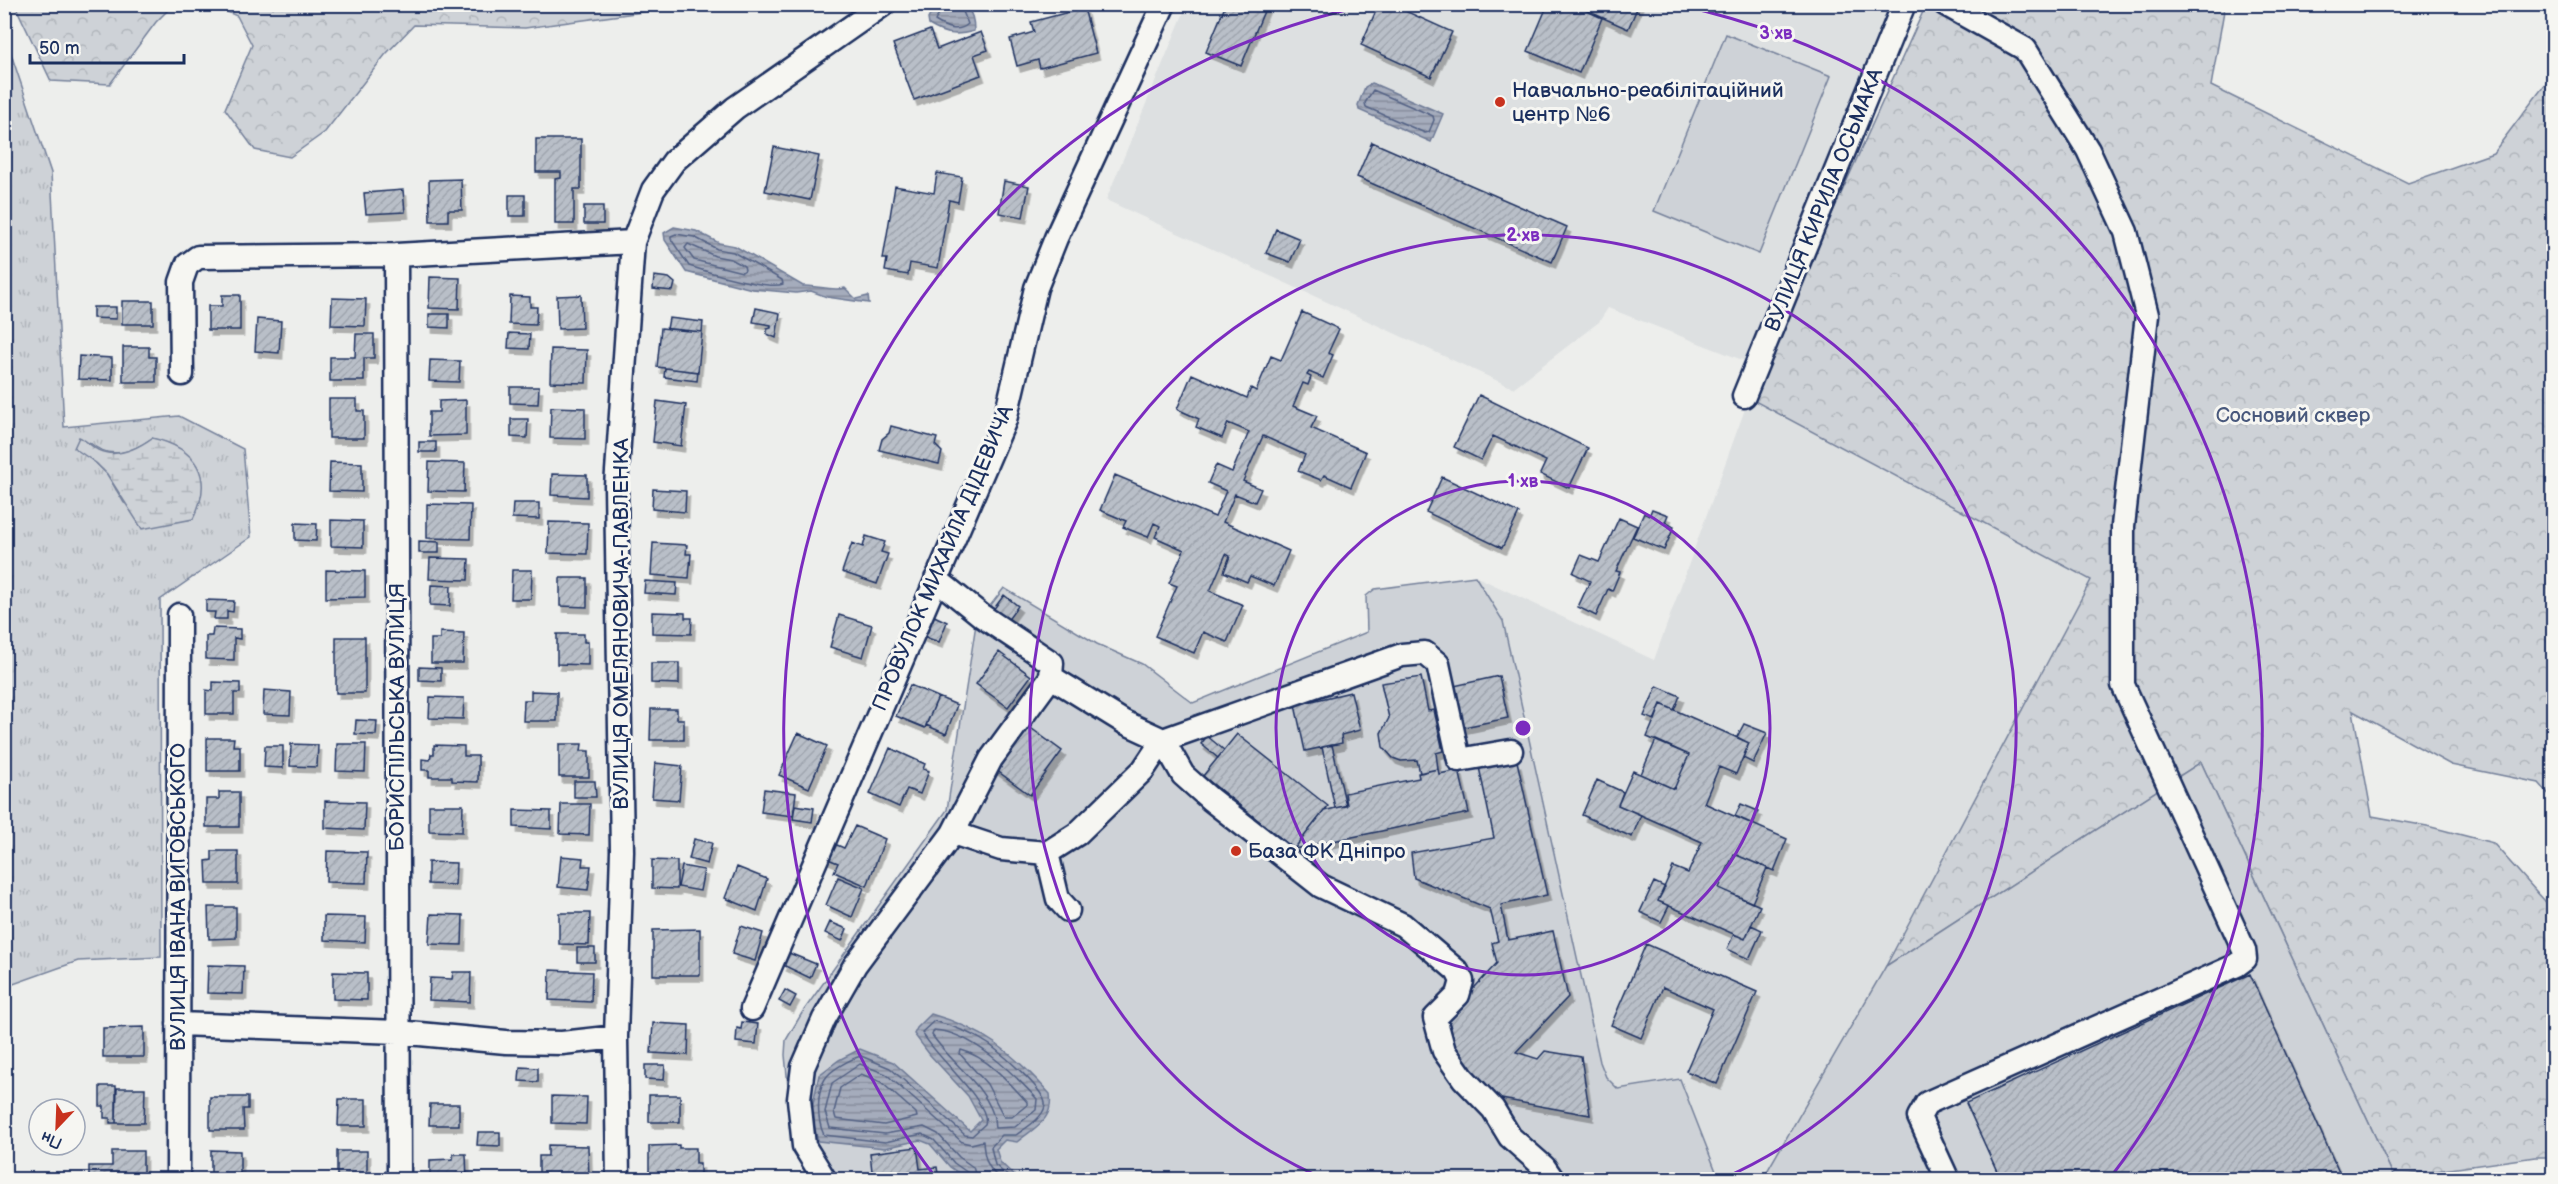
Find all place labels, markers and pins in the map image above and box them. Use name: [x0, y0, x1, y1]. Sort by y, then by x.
place label: Навчально-реабілітаційний центр №6: [1512, 78, 1784, 127]
marker: Навчально-реабілітаційний центр №6: [1493, 95, 1507, 109]
centre of rings: [1513, 718, 1533, 738]
place label: База ФК Дніпро: [1248, 839, 1406, 864]
marker: База ФК Дніпро: [1229, 844, 1243, 858]

